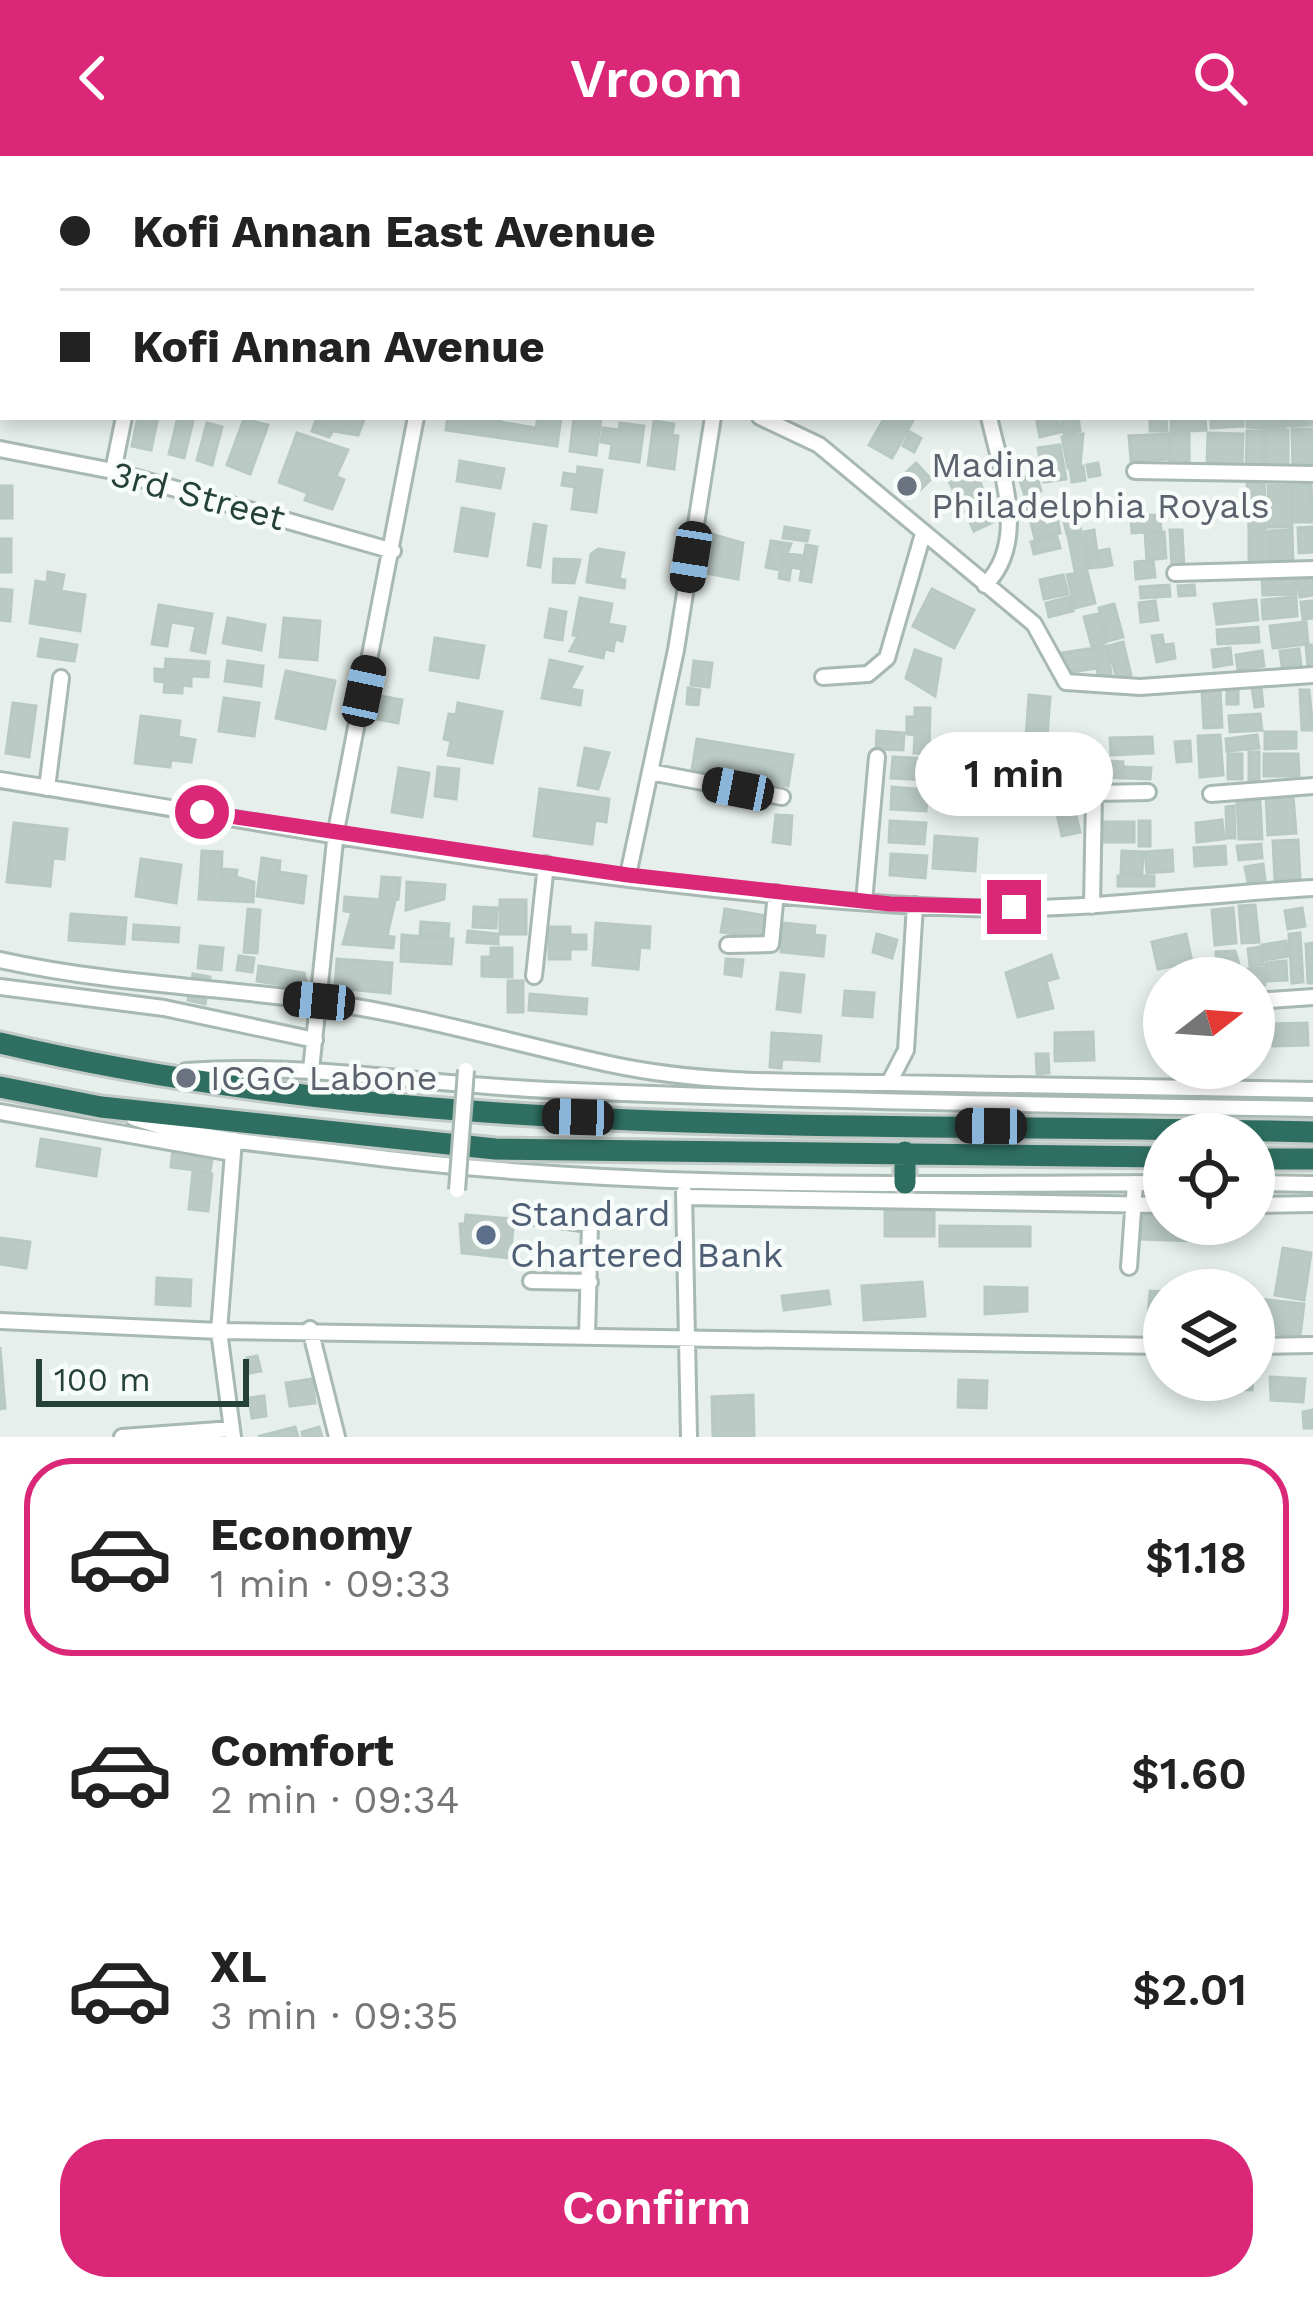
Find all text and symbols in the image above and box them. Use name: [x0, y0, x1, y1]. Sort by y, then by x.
icon: back: [60, 45, 126, 111]
icon: search: [1187, 45, 1253, 111]
text: Vroom: [570, 47, 743, 110]
text: Kofi Annan East Avenue: [132, 205, 656, 258]
text: Kofi Annan Avenue: [132, 320, 545, 373]
place label: Madina Philadelphia Royals: [931, 444, 1270, 527]
street label: 3rd Street: [106, 453, 290, 539]
marker: Madina Philadelphia Royals: [894, 473, 920, 499]
car: [668, 519, 714, 595]
car: [339, 652, 389, 730]
callout: 1 min: [915, 733, 1113, 817]
text: 1 min: [964, 751, 1064, 796]
car: [699, 764, 777, 814]
route start: [175, 785, 229, 839]
route end: [987, 880, 1041, 934]
north arrow: [1143, 957, 1275, 1089]
map controls: [1143, 957, 1275, 1401]
car: [282, 980, 356, 1022]
place label: ICGC Labone: [210, 1057, 438, 1099]
marker: ICGC Labone: [173, 1065, 199, 1091]
car: [541, 1098, 615, 1136]
car: [955, 1107, 1027, 1145]
button: locate: [1143, 1113, 1275, 1245]
place label: Standard Chartered Bank: [510, 1193, 783, 1276]
marker: Standard Chartered Bank: [473, 1222, 499, 1248]
button: layers: [1143, 1269, 1275, 1401]
scale bar: [36, 1353, 249, 1406]
text: 100 m: [54, 1360, 151, 1399]
icon: car: [66, 1503, 174, 1611]
text: Economy: [210, 1508, 412, 1561]
text: $1.18: [1145, 1531, 1247, 1584]
text: 1 min · 09:33: [210, 1561, 451, 1606]
icon: car: [66, 1719, 174, 1827]
text: Comfort: [210, 1724, 394, 1777]
text: $1.60: [1131, 1747, 1247, 1800]
text: 2 min · 09:34: [210, 1777, 460, 1822]
icon: car: [66, 1935, 174, 2043]
text: XL: [210, 1940, 267, 1993]
text: $2.01: [1133, 1963, 1247, 2016]
text: 3 min · 09:35: [210, 1993, 458, 2038]
button: Confirm: [60, 2139, 1253, 2277]

